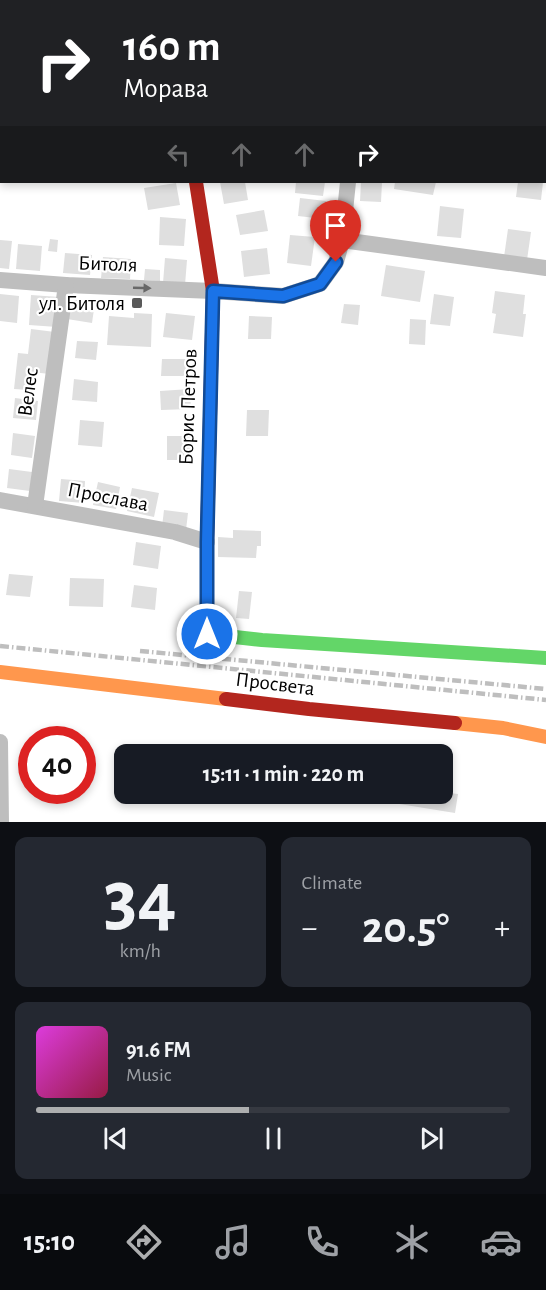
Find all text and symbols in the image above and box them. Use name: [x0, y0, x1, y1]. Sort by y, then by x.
icon: right: [24, 24, 102, 102]
text: 160 m: [123, 26, 221, 68]
text: Морава: [123, 75, 208, 102]
icon: left: [162, 138, 195, 171]
icon: ahead: [225, 138, 258, 171]
icon: ahead: [288, 138, 321, 171]
icon: right: [351, 138, 384, 171]
pin: [310, 200, 361, 262]
icon: arrive: [319, 209, 352, 242]
street label: Битоля: [78, 252, 138, 276]
one-way arrow: [133, 284, 152, 293]
place label: ул. Битоля: [38, 293, 125, 314]
marker: ул. Битоля: [130, 296, 144, 310]
street label: Борис Петров: [175, 348, 201, 466]
street label: Велес: [14, 366, 42, 418]
street label: Прослава: [66, 479, 151, 515]
position arrow: [175, 602, 239, 666]
street label: Просвета: [234, 669, 316, 699]
speed limit sign: 40: [18, 726, 96, 804]
text: 15:11 · 1 min · 220 m: [203, 763, 364, 785]
text: 34: [104, 861, 177, 939]
text: Climate: [302, 873, 362, 893]
text: 20.5°: [362, 906, 450, 951]
text: −: [302, 912, 317, 945]
text: +: [494, 912, 510, 945]
text: km/h: [120, 941, 161, 961]
text: 91.6 FM: [126, 1039, 191, 1061]
text: Music: [126, 1065, 172, 1085]
icon: previous: [99, 1122, 132, 1155]
icon: pause: [257, 1122, 290, 1155]
icon: next: [415, 1122, 448, 1155]
icon: directions: [123, 1221, 165, 1263]
icon: music: [212, 1221, 254, 1263]
icon: phone: [301, 1221, 343, 1263]
icon: climate: [391, 1221, 433, 1263]
icon: car: [480, 1221, 522, 1263]
text: 15:10: [24, 1228, 75, 1255]

